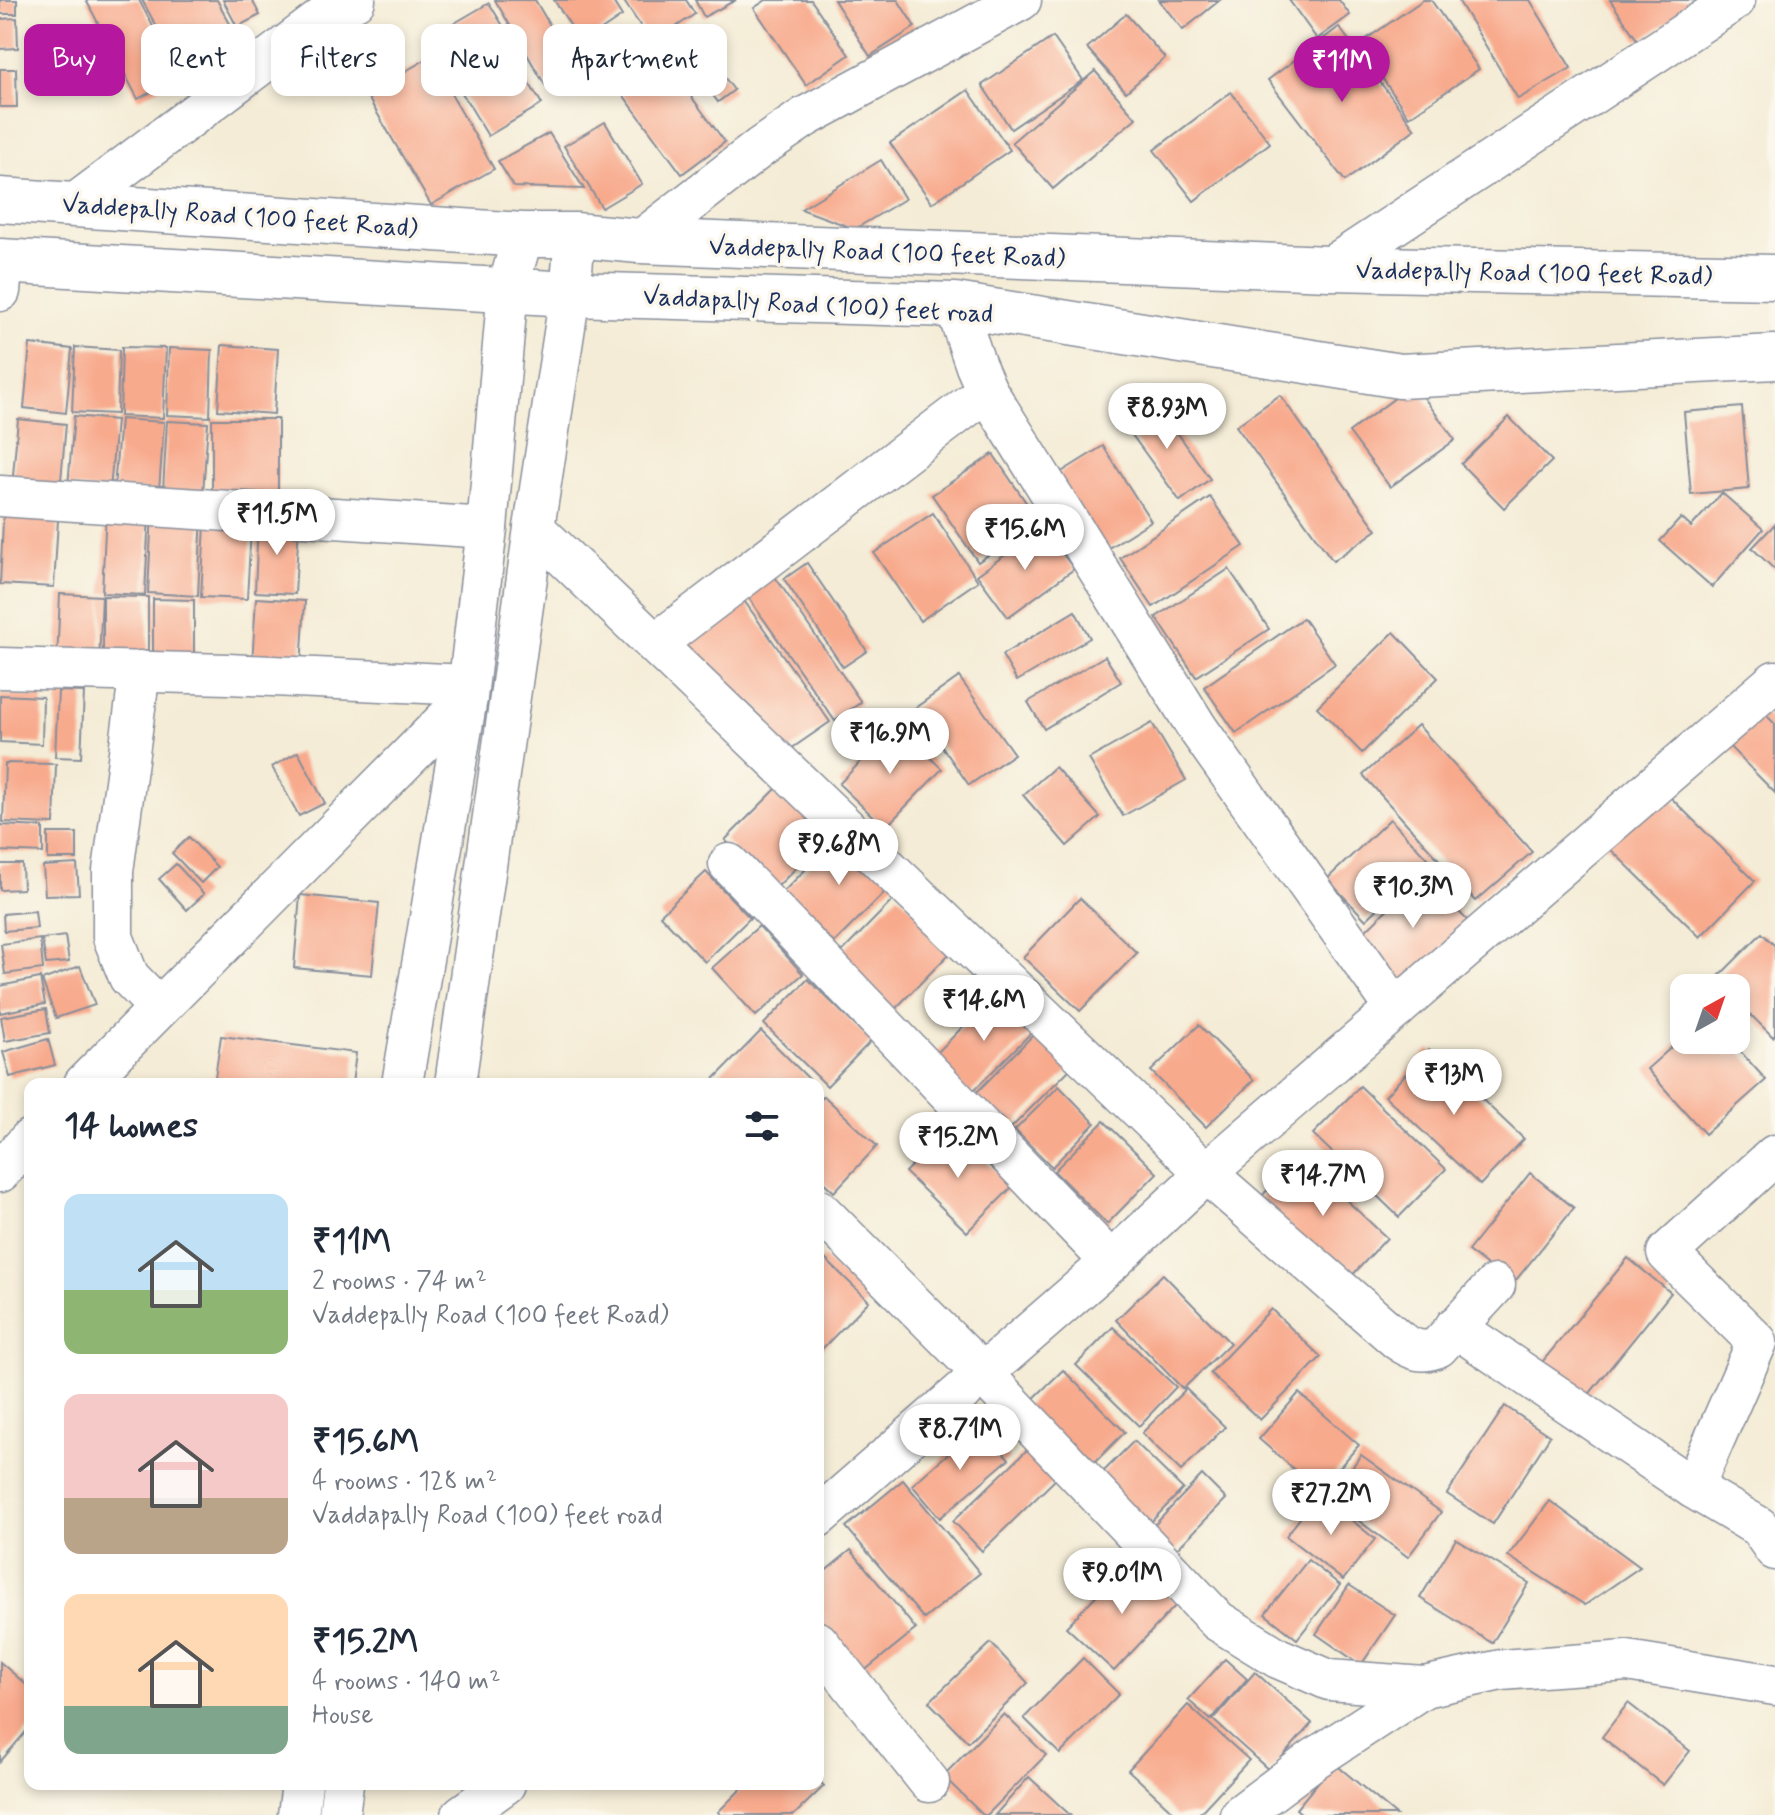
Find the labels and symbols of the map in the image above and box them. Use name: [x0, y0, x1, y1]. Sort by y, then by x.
pin: ₹11M: [1295, 36, 1389, 104]
street label: Vaddepally Road (100 feet Road): [61, 188, 419, 246]
street label: Vaddepally Road (100 feet Road): [708, 230, 1066, 276]
street label: Vaddepally Road (100 feet Road): [1355, 254, 1713, 294]
street label: Vaddapally Road (100) feet road: [642, 280, 994, 332]
pin: ₹8.93M: [1102, 383, 1232, 451]
pin: ₹11.5M: [212, 489, 342, 557]
pin: ₹15.6M: [960, 504, 1090, 572]
pin: ₹16.9M: [825, 708, 955, 776]
pin: ₹9.68M: [774, 819, 904, 887]
pin: ₹10.3M: [1348, 862, 1478, 930]
north arrow: [1670, 974, 1750, 1054]
pin: ₹14.6M: [919, 975, 1049, 1043]
pin: ₹13M: [1407, 1049, 1501, 1117]
pin: ₹15.2M: [893, 1112, 1023, 1180]
pin: ₹14.7M: [1258, 1150, 1388, 1218]
pin: ₹8.71M: [895, 1404, 1025, 1472]
pin: ₹27.2M: [1266, 1469, 1396, 1537]
pin: ₹9.01M: [1057, 1548, 1187, 1616]

